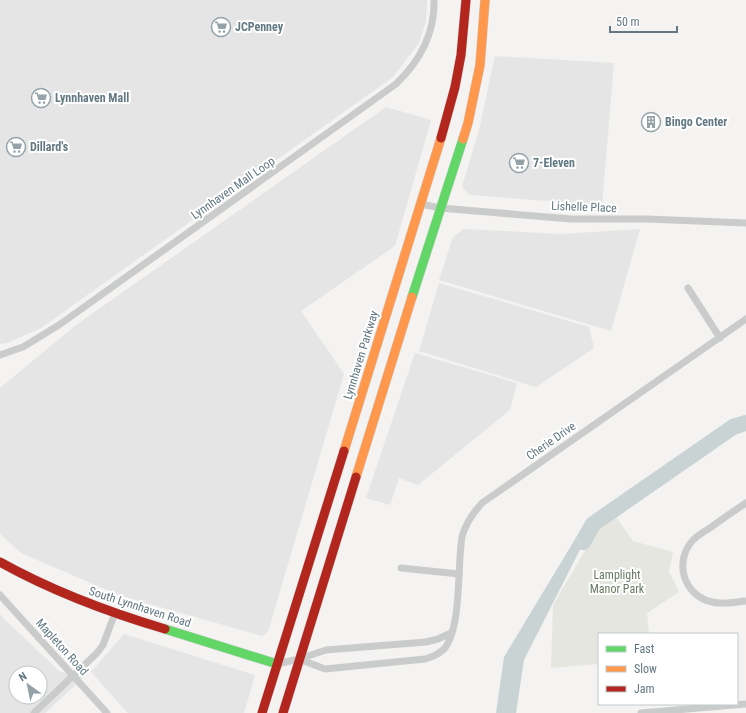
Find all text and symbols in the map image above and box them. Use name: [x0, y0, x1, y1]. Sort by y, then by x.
scale bar: [610, 8, 677, 34]
text: 50 m: [616, 15, 640, 29]
supermarket icon: JCPenney: [210, 16, 232, 38]
place label: JCPenney: [235, 20, 284, 34]
supermarket icon: Lynnhaven Mall: [30, 87, 52, 109]
place label: Lynnhaven Mall: [55, 91, 129, 105]
building icon: Bingo Center: [640, 111, 662, 133]
place label: Bingo Center: [665, 115, 727, 129]
supermarket icon: Dillard's: [5, 136, 27, 158]
place label: Dillard's: [30, 140, 69, 154]
supermarket icon: 7-Eleven: [508, 152, 530, 174]
street label: Lynnhaven Mall Loop: [188, 154, 278, 222]
place label: 7-Eleven: [533, 156, 575, 170]
street label: Lishelle Place: [551, 199, 617, 215]
street label: Lynnhaven Parkway: [341, 309, 381, 401]
street label: Cherie Drive: [524, 419, 579, 463]
park label: Lamplight Manor Park: [590, 568, 645, 596]
street label: South Lynnhaven Road: [87, 584, 193, 630]
street label: Mapleton Road: [33, 616, 91, 678]
legend: [598, 633, 738, 705]
text: Fast: [634, 642, 655, 656]
text: Slow: [634, 662, 657, 676]
north arrow: [8, 665, 48, 705]
text: N: [16, 670, 29, 684]
text: Jam: [634, 682, 655, 696]

